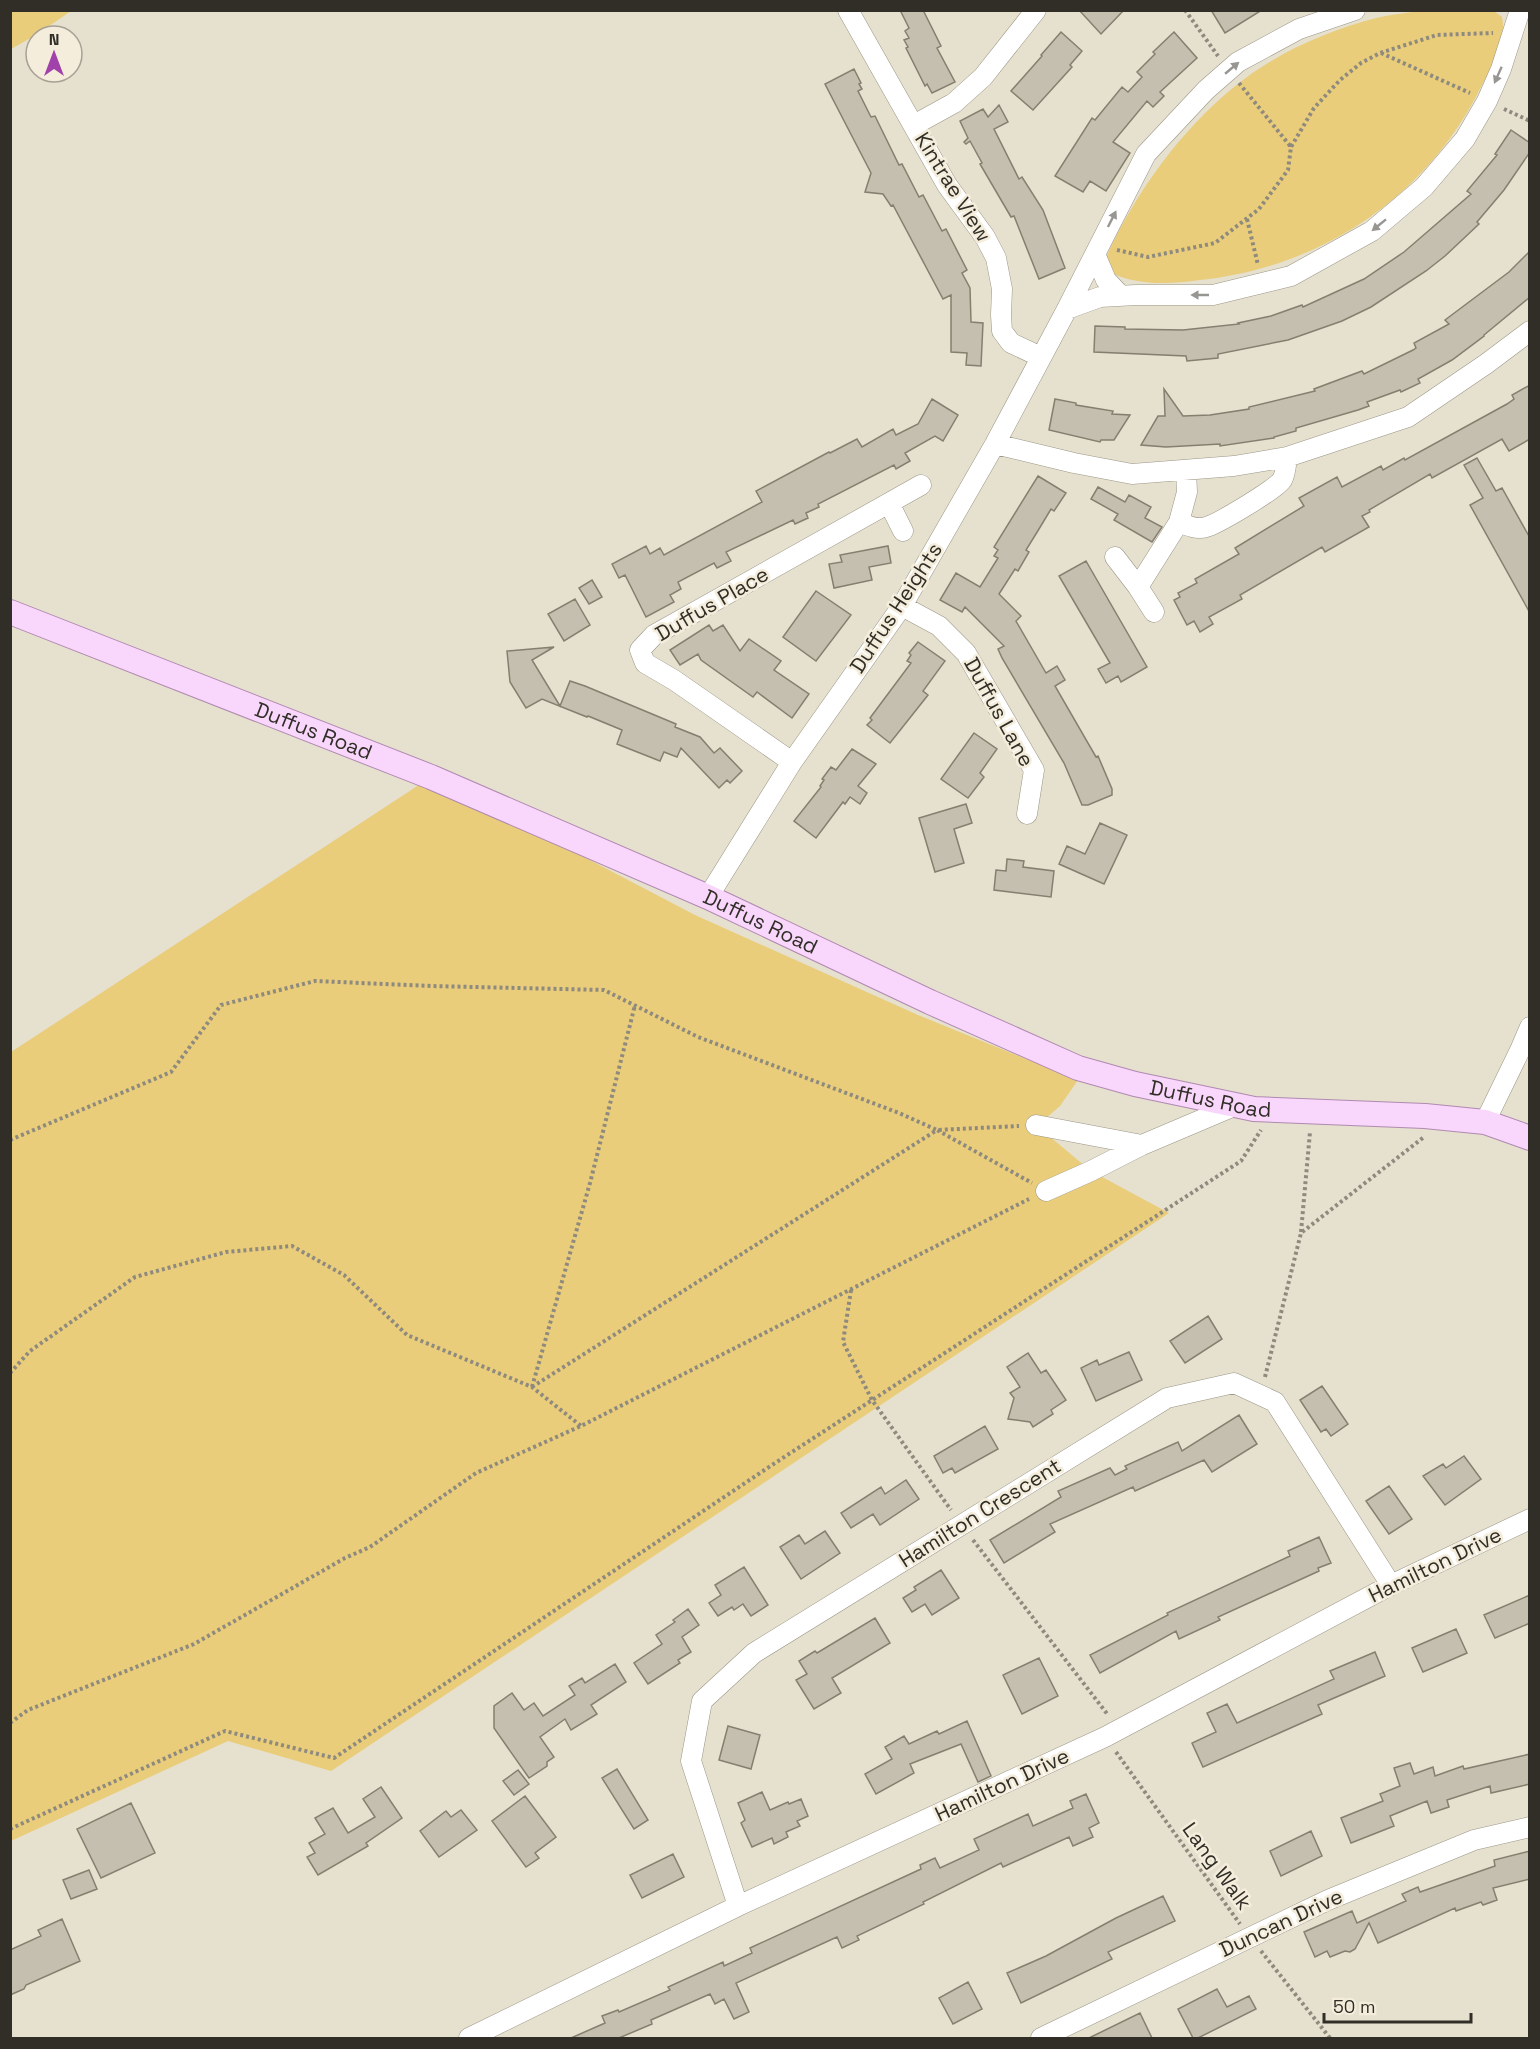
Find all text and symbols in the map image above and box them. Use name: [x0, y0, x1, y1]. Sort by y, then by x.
north arrow: [24, 24, 84, 84]
text: N: [49, 29, 59, 50]
one-way arrow: [1224, 62, 1239, 75]
one-way arrow: [1494, 66, 1503, 83]
street label: Kintrae View: [909, 127, 998, 247]
one-way arrow: [1107, 210, 1117, 228]
one-way arrow: [1371, 219, 1387, 232]
one-way arrow: [1190, 290, 1209, 300]
street label: Duffus Heights: [843, 537, 948, 678]
street label: Duffus Place: [650, 560, 773, 647]
street label: Duffus Lane: [958, 652, 1041, 771]
street label: Duffus Road: [251, 695, 376, 766]
street label: Duffus Road: [699, 883, 822, 960]
street label: Duffus Road: [1147, 1073, 1272, 1123]
street label: Hamilton Crescent: [894, 1452, 1066, 1573]
street label: Hamilton Drive: [1364, 1521, 1506, 1608]
street label: Hamilton Drive: [930, 1742, 1073, 1827]
street label: Lang Walk: [1177, 1817, 1258, 1915]
street label: Duncan Drive: [1215, 1882, 1347, 1963]
scale bar: [1324, 1986, 1471, 2024]
text: 50 m: [1333, 1995, 1375, 2018]

